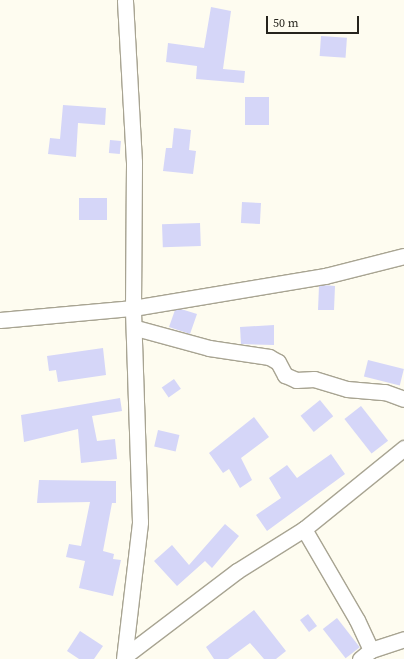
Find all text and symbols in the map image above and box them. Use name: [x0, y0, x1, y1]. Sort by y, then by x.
scale bar: [268, 8, 361, 34]
text: 50 m: [273, 15, 299, 31]

